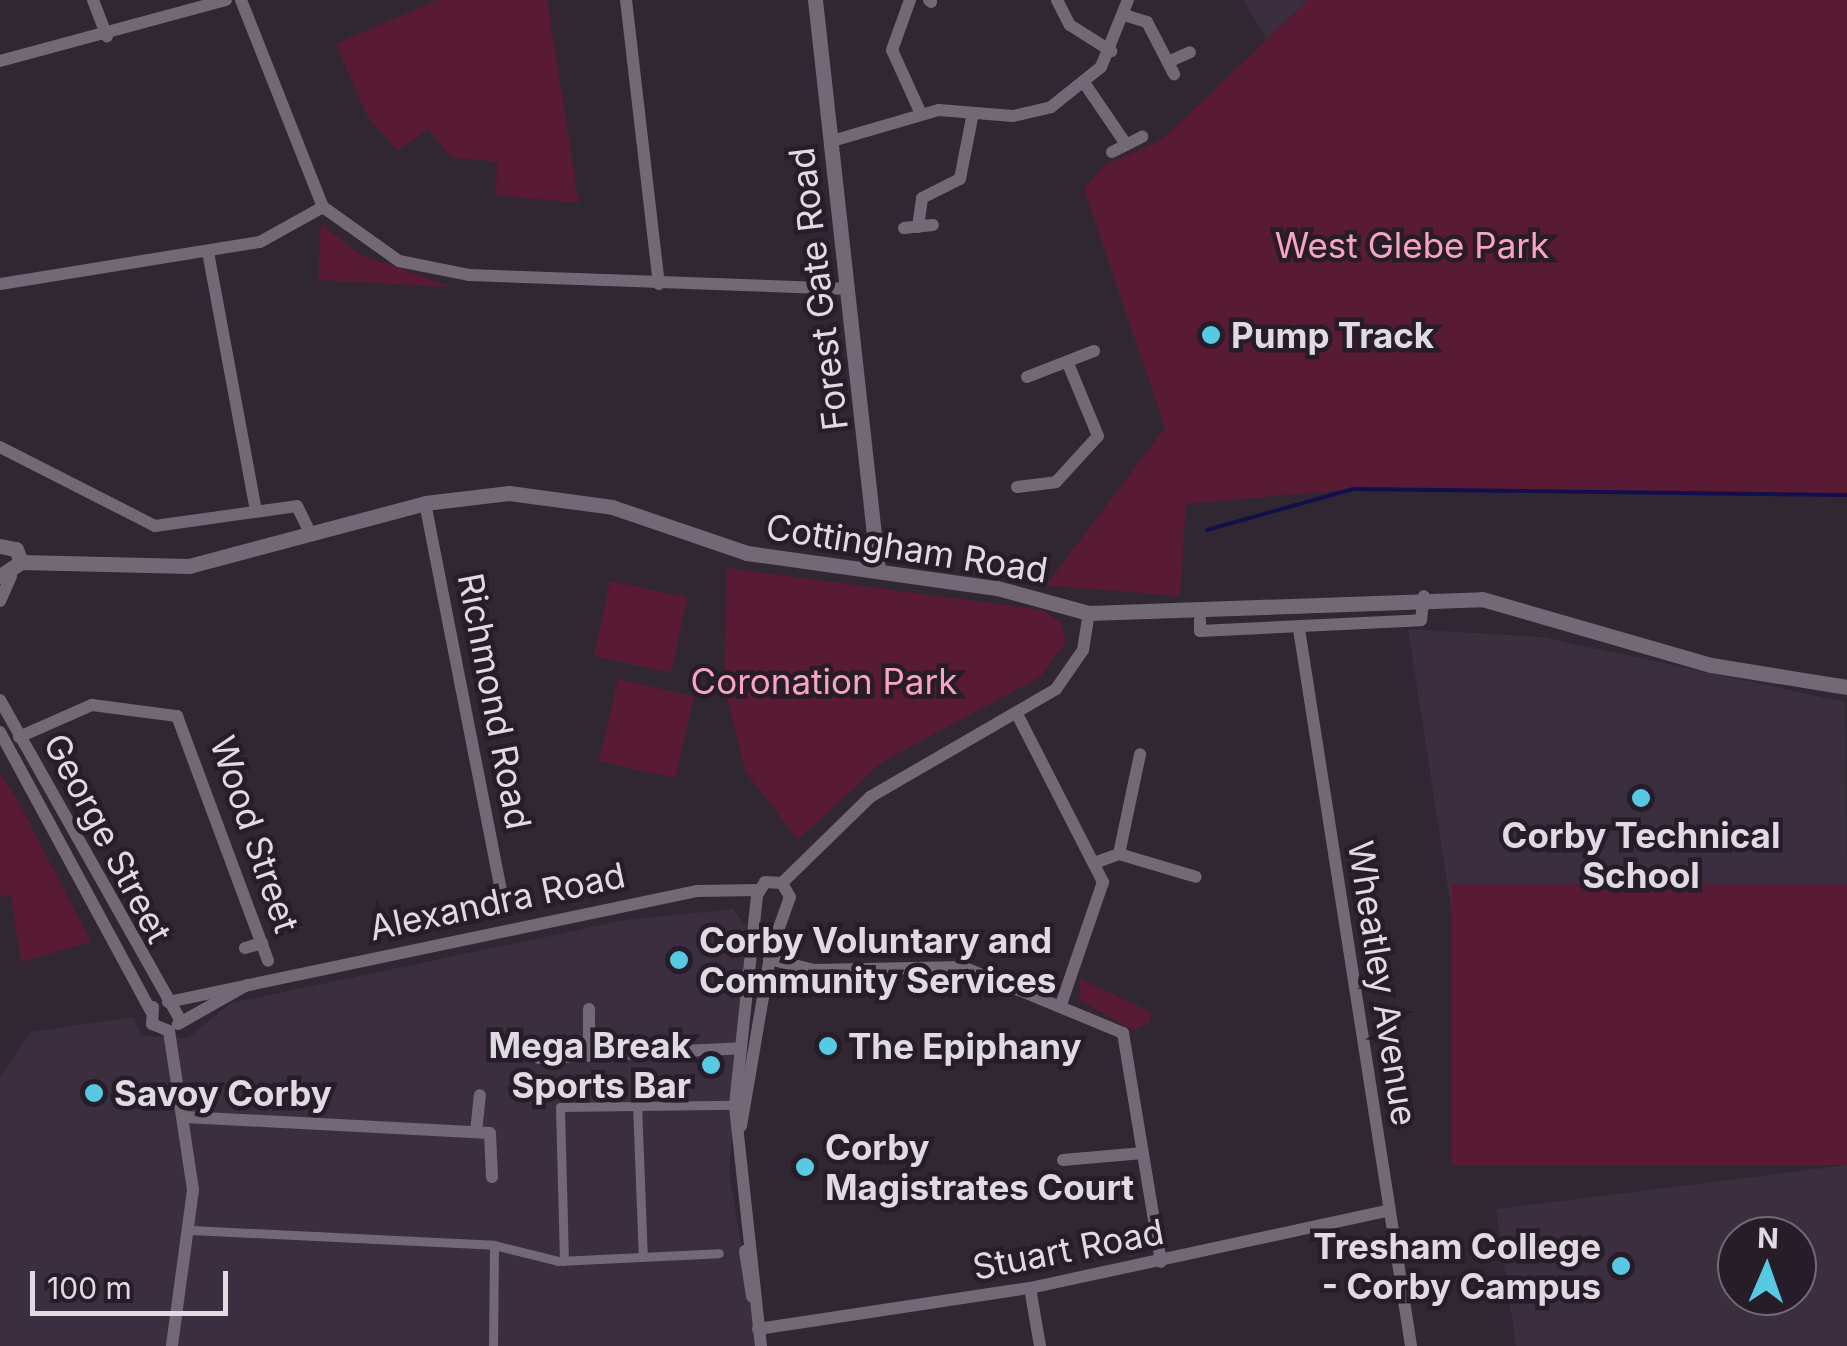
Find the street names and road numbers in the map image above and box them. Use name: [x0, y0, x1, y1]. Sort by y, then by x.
street label: Forest Gate Road: [780, 145, 856, 433]
street label: Cottingham Road: [763, 505, 1051, 591]
street label: Richmond Road: [450, 570, 540, 832]
street label: George Street: [35, 726, 181, 950]
street label: Wood Street: [202, 730, 308, 938]
street label: Wheatley Avenue: [1340, 838, 1426, 1128]
street label: Alexandra Road: [365, 853, 629, 949]
street label: Stuart Road: [969, 1210, 1167, 1288]

